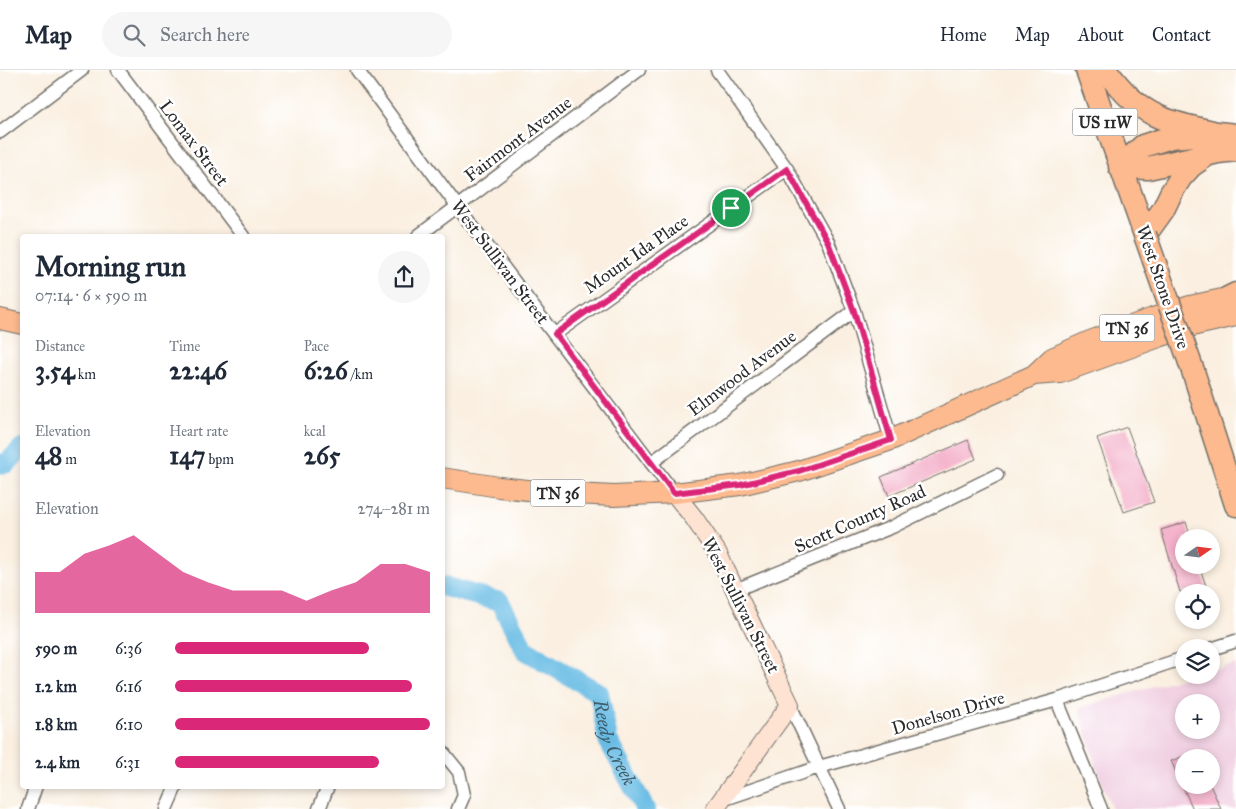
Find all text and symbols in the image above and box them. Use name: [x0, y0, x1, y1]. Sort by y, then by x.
search box: [102, 12, 452, 57]
text: Map: [25, 20, 72, 50]
icon: search: [120, 21, 148, 49]
text: Search here: [160, 23, 250, 46]
text: Home: [940, 24, 987, 46]
text: Map: [1015, 24, 1050, 46]
text: About: [1078, 24, 1124, 46]
text: Contact: [1152, 24, 1211, 46]
street label: Fairmont Avenue: [460, 91, 576, 187]
street label: Lomax Street: [155, 96, 234, 191]
road number: US 11W: [1072, 108, 1138, 136]
pin: [710, 187, 752, 229]
icon: arrive: [717, 194, 745, 222]
street label: West Sullivan Street: [446, 196, 554, 329]
street label: Mount Ida Place: [579, 210, 693, 298]
street label: West Stone Drive: [1132, 222, 1194, 352]
text: Morning run: [35, 249, 186, 284]
button: share: [378, 251, 430, 303]
text: 07:14 · 6 × 590 m: [35, 286, 147, 305]
road number: TN 36: [1100, 314, 1154, 342]
street label: Elmwood Avenue: [684, 325, 800, 421]
text: Distance: [35, 338, 85, 355]
text: Time: [169, 338, 200, 355]
text: Pace: [304, 338, 329, 355]
text: 3.54: [35, 355, 75, 386]
text: 22:46: [169, 355, 227, 386]
text: 6:26: [304, 355, 348, 386]
text: km: [75, 366, 96, 383]
text: /km: [348, 366, 373, 383]
text: Elevation: [35, 423, 91, 440]
text: Heart rate: [169, 423, 228, 440]
text: kcal: [304, 423, 326, 440]
text: 48: [35, 440, 62, 471]
text: 147: [169, 440, 205, 471]
text: 265: [304, 440, 340, 471]
text: m: [62, 451, 77, 468]
text: bpm: [205, 451, 234, 468]
road number: TN 36: [530, 479, 586, 506]
street label: Scott County Road: [791, 480, 929, 558]
text: Elevation: [35, 499, 99, 518]
text: 274–281 m: [357, 499, 430, 518]
north arrow: [1175, 529, 1220, 574]
map controls: [1175, 529, 1220, 794]
street label: West Sullivan Street: [697, 533, 785, 677]
button: locate: [1175, 584, 1220, 629]
text: 590 m: [35, 639, 77, 658]
text: 6:36: [115, 639, 142, 658]
button: layers: [1175, 639, 1220, 684]
text: 1.2 km: [35, 677, 77, 696]
text: 6:16: [115, 677, 142, 696]
street label: Donelson Drive: [889, 686, 1007, 740]
button: +: [1175, 694, 1220, 739]
water label: Reedy Creek: [589, 696, 642, 790]
text: 1.8 km: [35, 715, 77, 734]
text: 6:10: [115, 715, 143, 734]
button: −: [1175, 749, 1220, 794]
text: 2.4 km: [35, 753, 80, 772]
text: 6:31: [115, 753, 140, 772]

